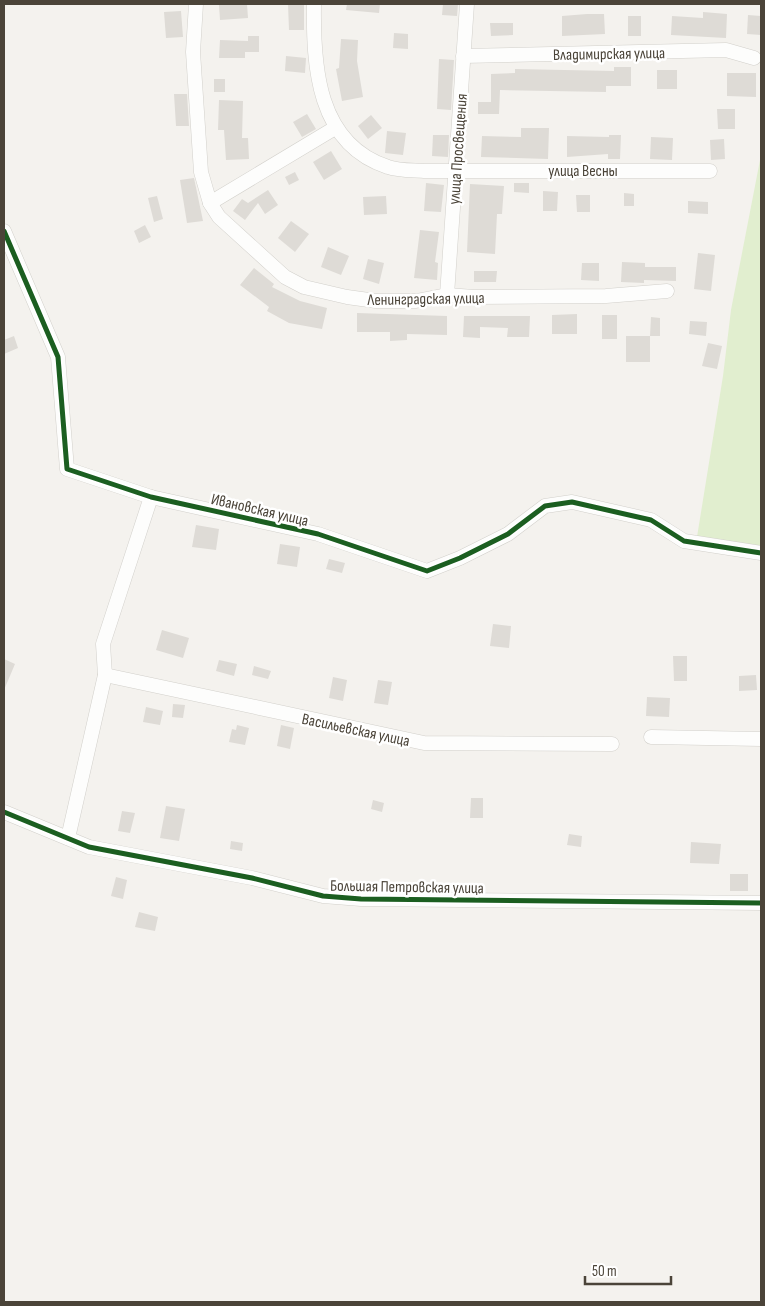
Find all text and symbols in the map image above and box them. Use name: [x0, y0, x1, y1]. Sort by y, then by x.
street label: Владимирская улица: [553, 44, 665, 65]
street label: улица Просвещения: [445, 93, 472, 205]
street label: улица Весны: [548, 162, 618, 181]
street label: Ленинградская улица: [366, 289, 485, 310]
street label: Ивановская улица: [209, 490, 310, 531]
street label: Васильевская улица: [300, 710, 411, 751]
street label: Большая Петровская улица: [330, 877, 484, 898]
scale bar: [585, 1254, 671, 1286]
text: 50 m: [592, 1262, 617, 1281]

